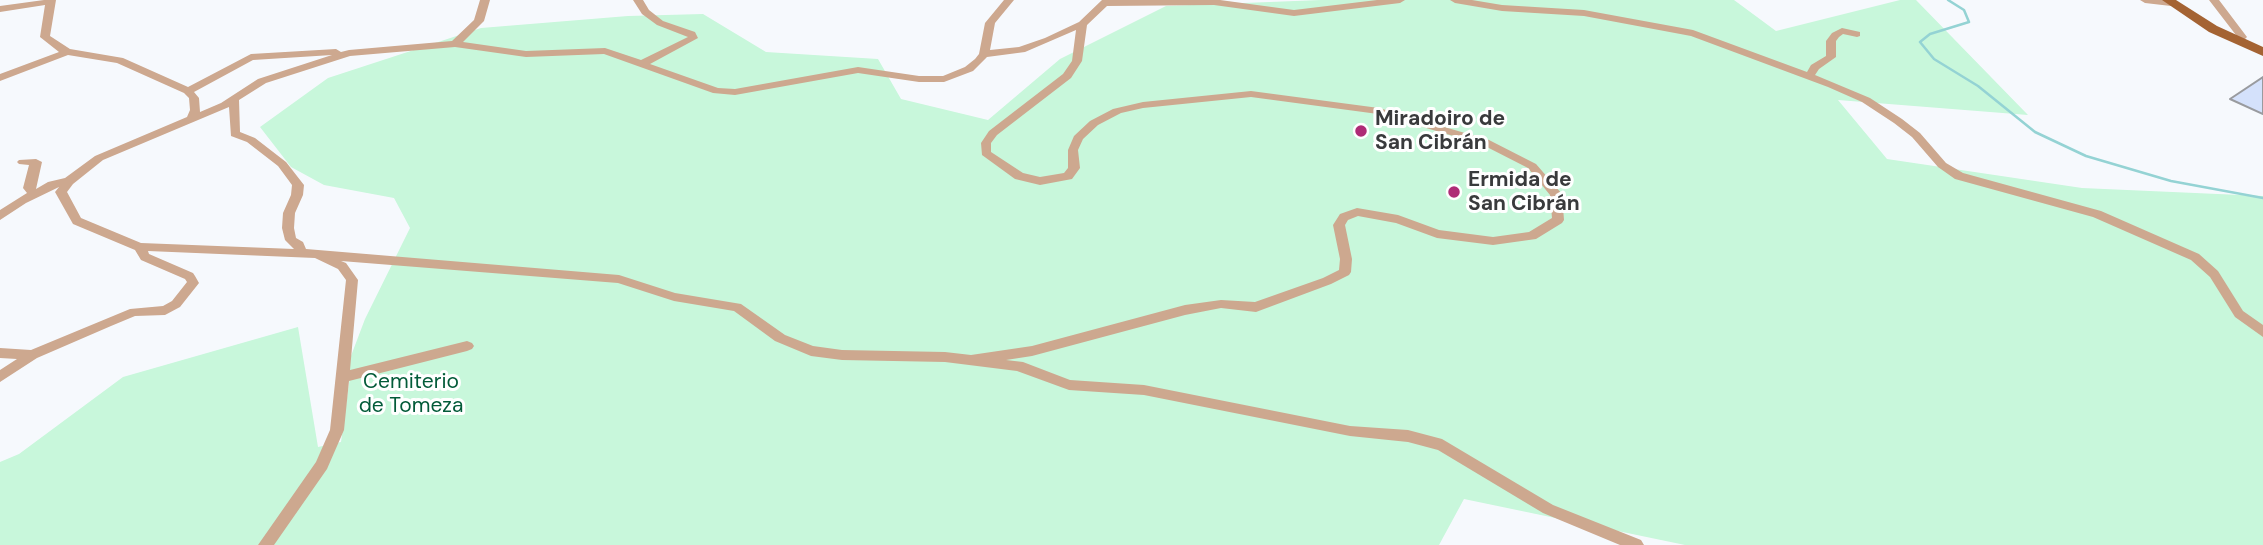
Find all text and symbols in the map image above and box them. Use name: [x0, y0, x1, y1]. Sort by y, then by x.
place label: Miradoiro de San Cibrán: [1375, 106, 1505, 156]
marker: Miradoiro de San Cibrán: [1353, 123, 1369, 139]
place label: Ermida de San Cibrán: [1468, 167, 1580, 217]
marker: Ermida de San Cibrán: [1446, 184, 1462, 200]
park label: Cemiterio de Tomeza: [359, 369, 463, 419]

